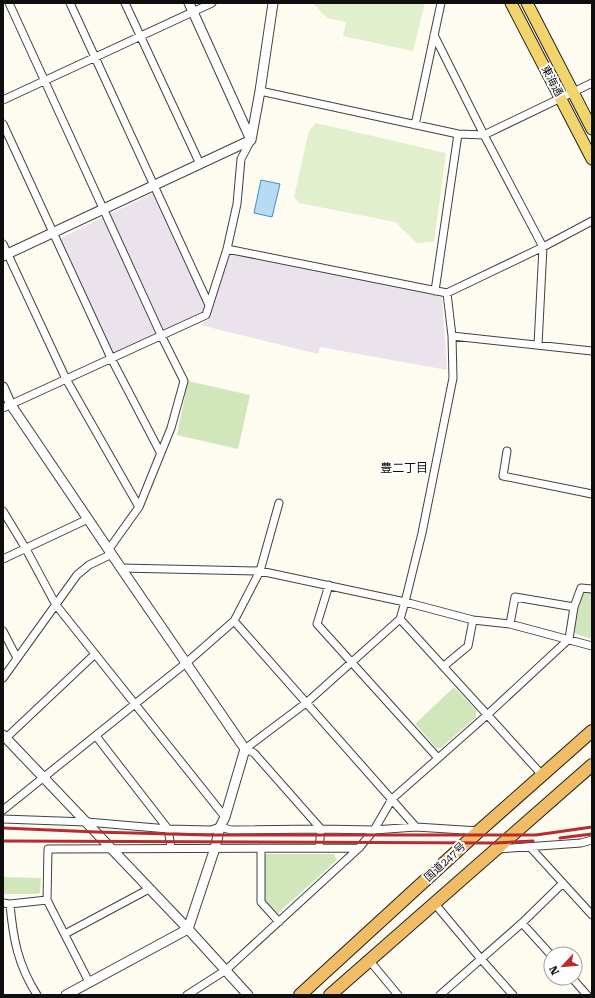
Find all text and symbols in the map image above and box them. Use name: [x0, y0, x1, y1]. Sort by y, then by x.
street label: 東海通: [539, 63, 565, 99]
district label: 豊二丁目: [380, 461, 428, 475]
street label: 国道247号: [422, 840, 468, 884]
north arrow: [543, 946, 583, 986]
text: N: [547, 963, 562, 977]

